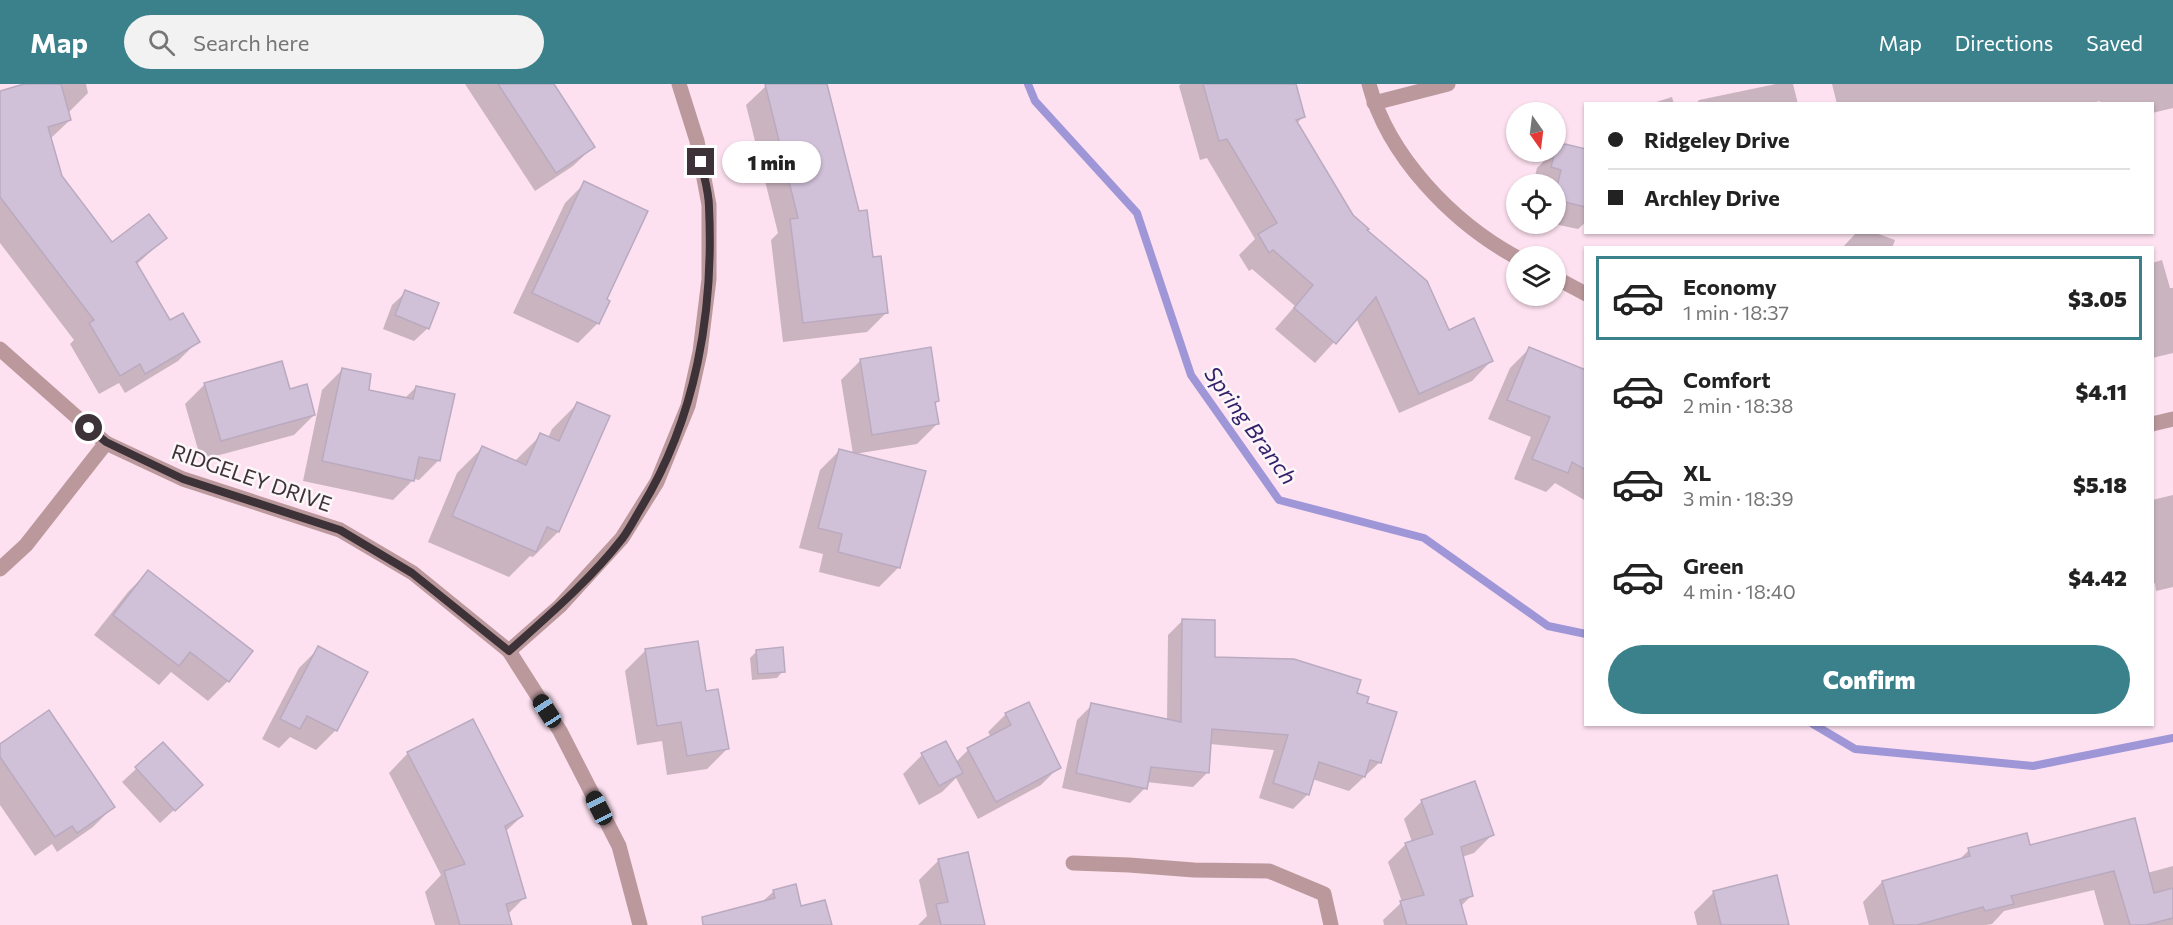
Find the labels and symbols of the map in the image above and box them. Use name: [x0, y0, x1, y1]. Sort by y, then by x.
north arrow: [1506, 102, 1566, 162]
callout: 1 min: [722, 141, 821, 183]
route end: [687, 148, 714, 175]
water label: Spring Branch: [1199, 361, 1303, 489]
route start: [75, 414, 102, 441]
street label: RIDGELEY DRIVE: [169, 438, 335, 516]
car: [530, 691, 564, 731]
car: [583, 788, 615, 828]

